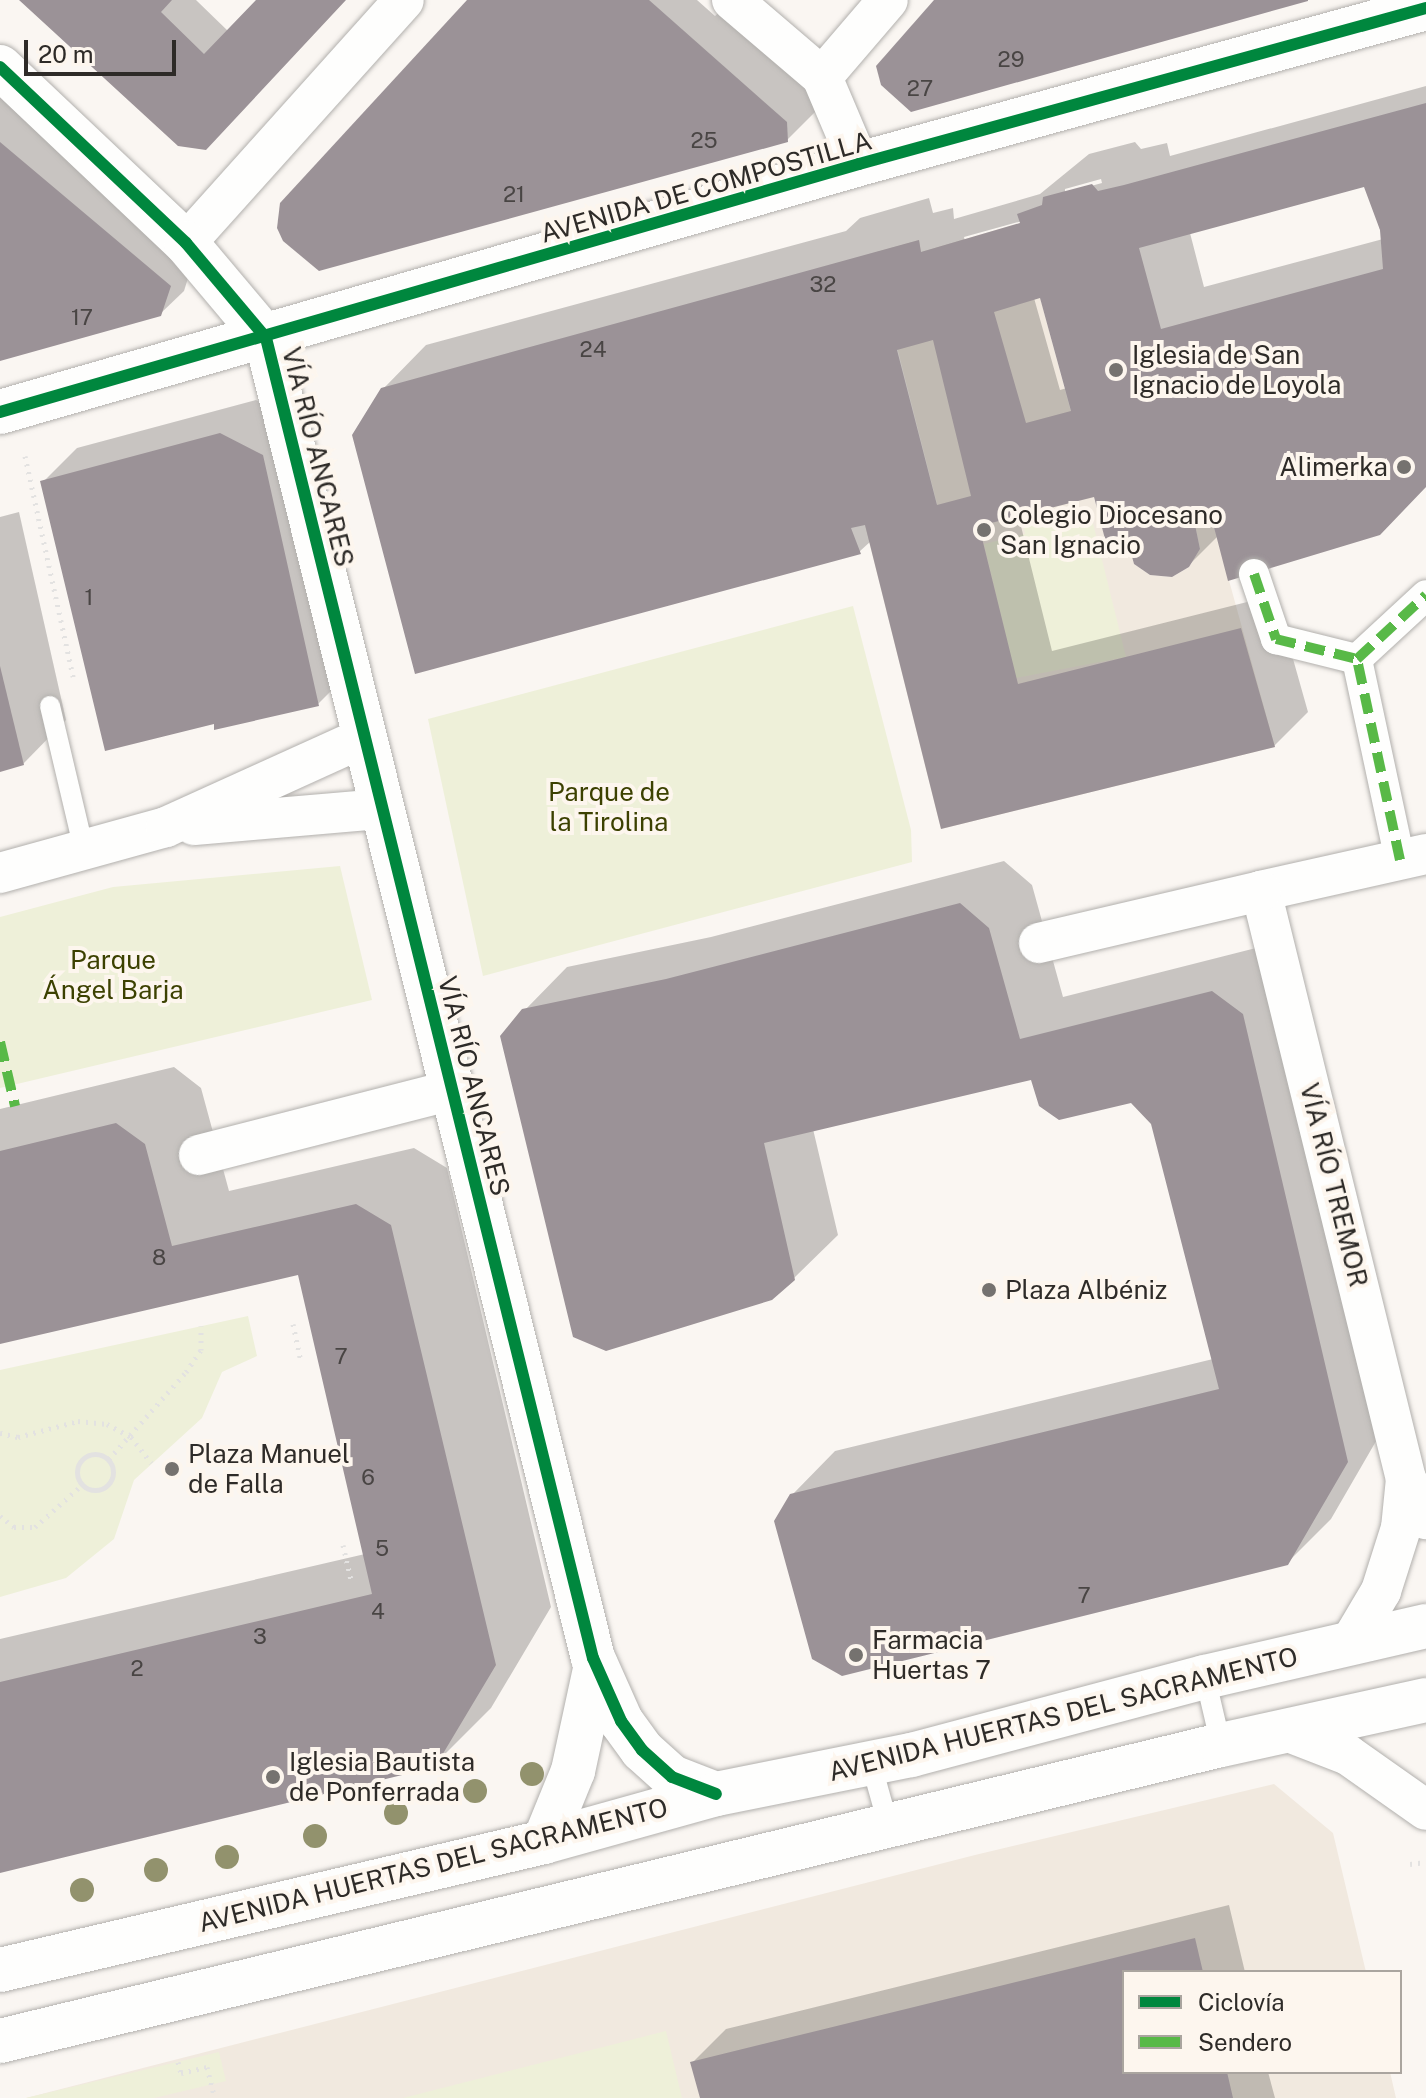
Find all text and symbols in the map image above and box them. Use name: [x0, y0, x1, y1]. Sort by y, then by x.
scale bar: [28, 24, 180, 74]
text: 20 m: [38, 40, 94, 68]
house number: 29: [998, 47, 1024, 73]
house number: 27: [907, 76, 933, 102]
street label: AVENIDA DE COMPOSTILLA: [537, 125, 875, 249]
house number: 25: [690, 128, 718, 154]
house number: 21: [503, 182, 525, 208]
house number: 32: [810, 272, 836, 298]
house number: 17: [71, 305, 93, 331]
house number: 24: [580, 337, 606, 363]
place label: Iglesia de San Ignacio de Loyola: [1132, 339, 1342, 400]
street label: VÍA RÍO ANCARES: [276, 344, 360, 570]
marker: Iglesia de San Ignacio de Loyola: [1107, 361, 1125, 379]
place label: Alimerka: [1279, 451, 1388, 483]
marker: Alimerka: [1395, 458, 1413, 476]
place label: Colegio Diocesano San Ignacio: [1000, 499, 1223, 560]
marker: Colegio Diocesano San Ignacio: [975, 521, 993, 539]
house number: 1: [85, 585, 93, 611]
park label: Parque de la Tirolina: [548, 776, 670, 838]
park label: Parque Ángel Barja: [42, 944, 184, 1006]
street label: VÍA RÍO ANCARES: [432, 973, 516, 1199]
street label: VÍA RÍO TREMOR: [1294, 1080, 1374, 1290]
house number: 8: [152, 1245, 166, 1271]
place label: Plaza Albéniz: [1005, 1274, 1167, 1306]
marker: Plaza Albéniz: [980, 1281, 998, 1299]
house number: 7: [334, 1344, 348, 1370]
place label: Plaza Manuel de Falla: [188, 1438, 350, 1500]
marker: Plaza Manuel de Falla: [163, 1460, 181, 1478]
house number: 6: [361, 1465, 375, 1491]
house number: 5: [375, 1536, 389, 1562]
house number: 7: [1077, 1583, 1091, 1609]
house number: 4: [371, 1599, 385, 1625]
house number: 3: [253, 1624, 267, 1650]
place label: Farmacia Huertas 7: [872, 1624, 991, 1686]
street label: AVENIDA HUERTAS DEL SACRAMENTO: [825, 1641, 1301, 1787]
marker: Farmacia Huertas 7: [847, 1646, 865, 1664]
house number: 2: [130, 1656, 144, 1682]
place label: Iglesia Bautista de Ponferrada: [289, 1746, 475, 1808]
marker: Iglesia Bautista de Ponferrada: [264, 1768, 282, 1786]
street label: AVENIDA HUERTAS DEL SACRAMENTO: [195, 1792, 671, 1938]
legend: [1122, 1970, 1402, 2074]
text: Ciclovía: [1198, 1988, 1285, 2016]
text: Sendero: [1198, 2028, 1292, 2056]

